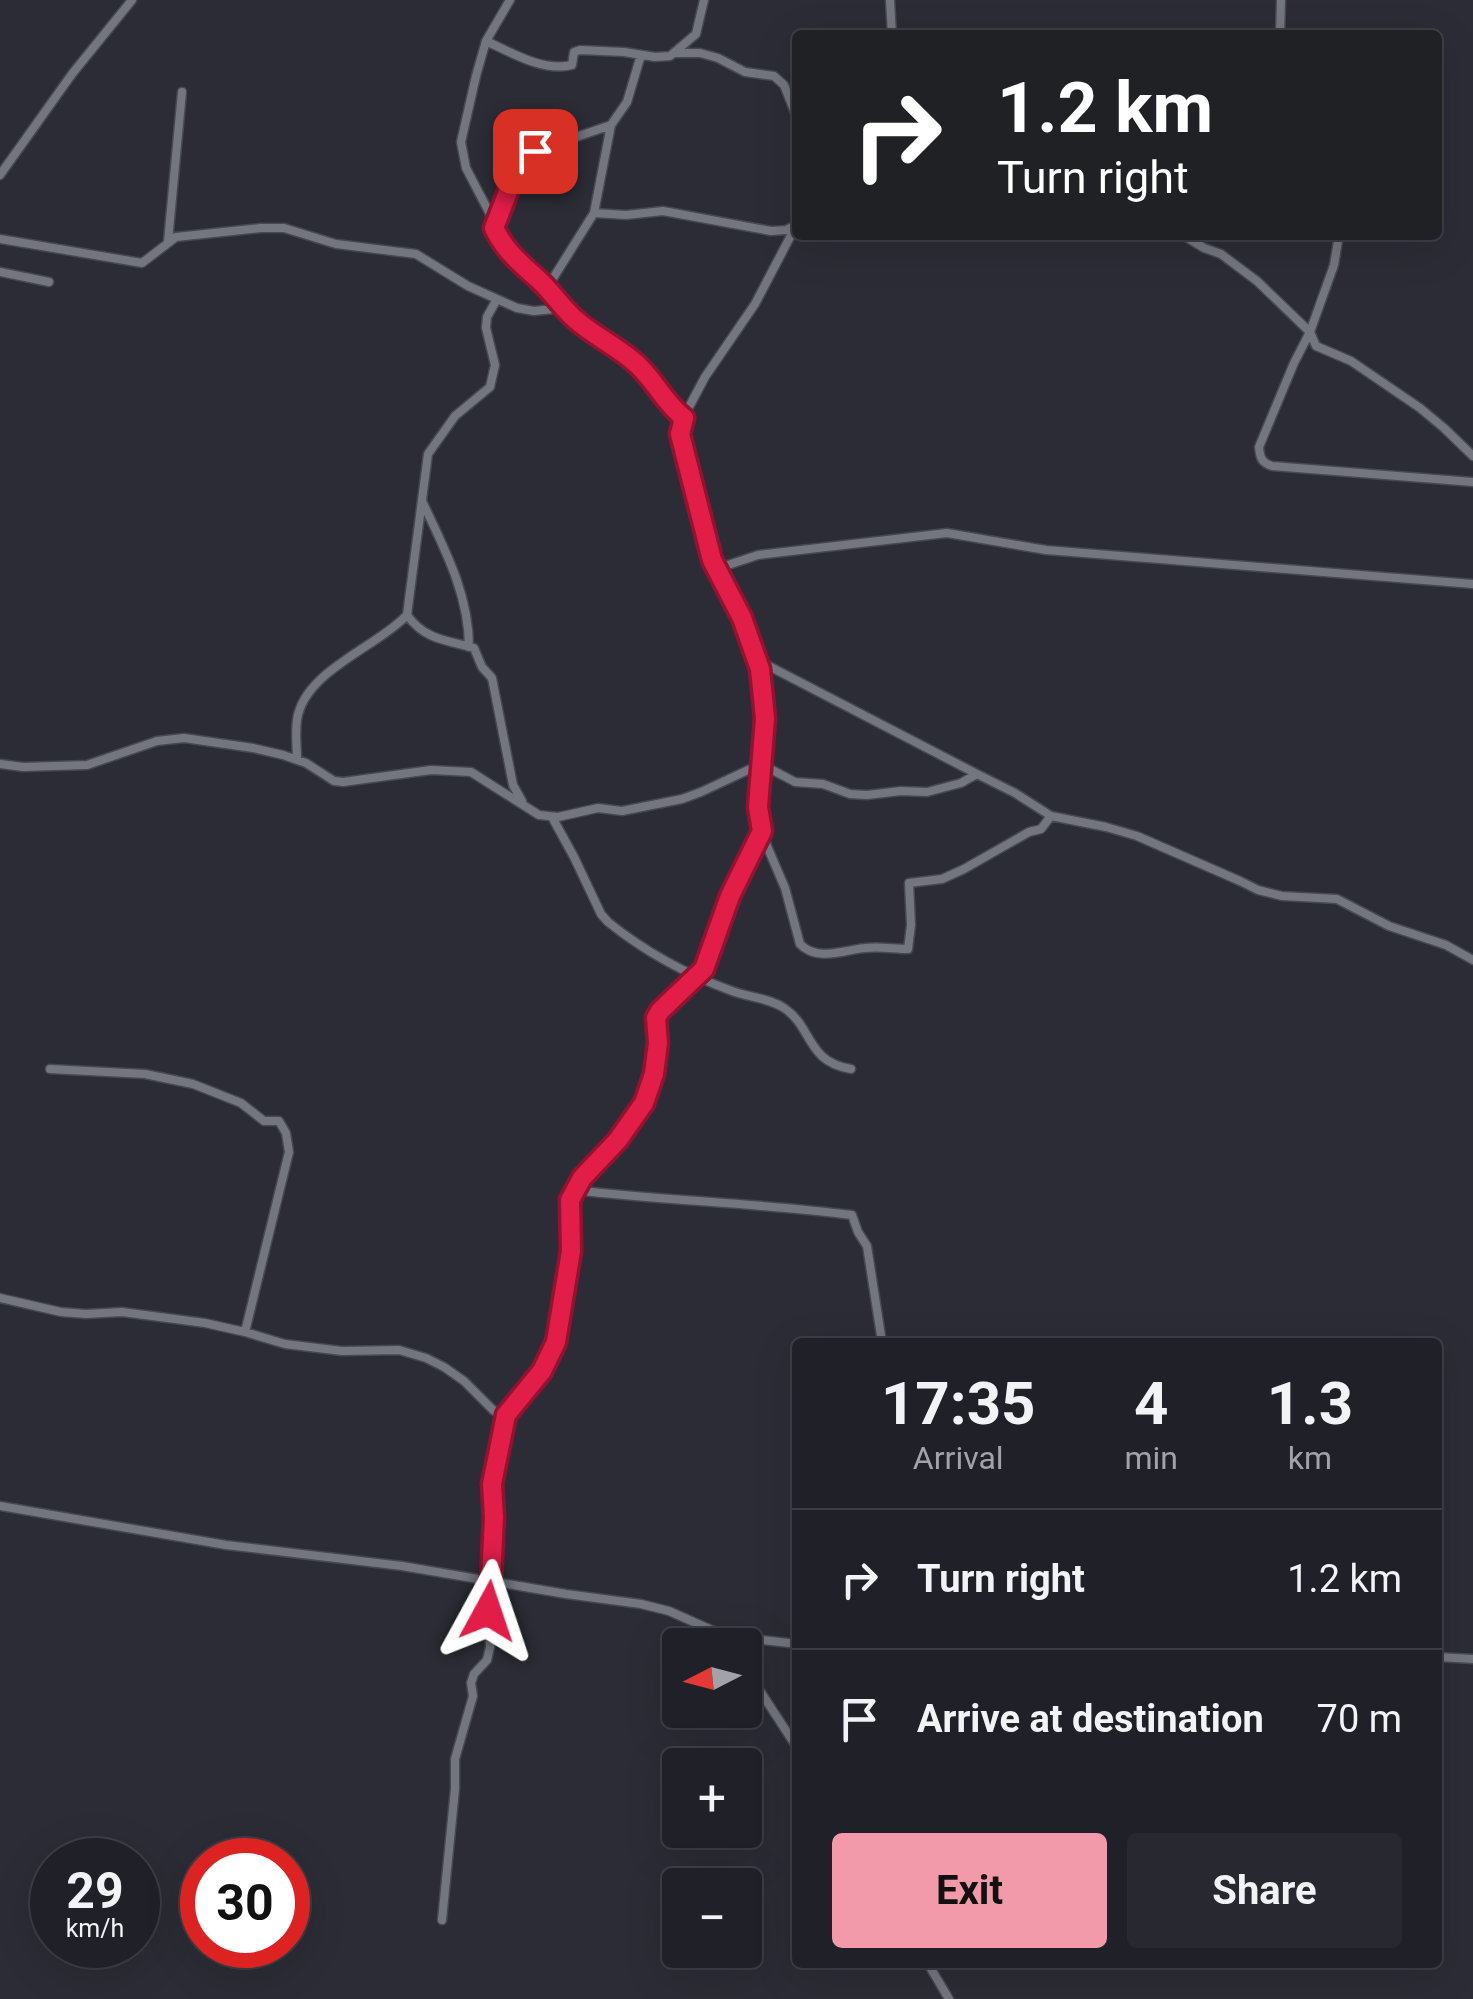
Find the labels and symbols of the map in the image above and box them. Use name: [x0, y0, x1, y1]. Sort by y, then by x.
pin: [493, 109, 578, 194]
position arrow: [436, 1559, 540, 1663]
north arrow: [662, 1628, 762, 1728]
speed limit sign: 30: [180, 1838, 310, 1968]

